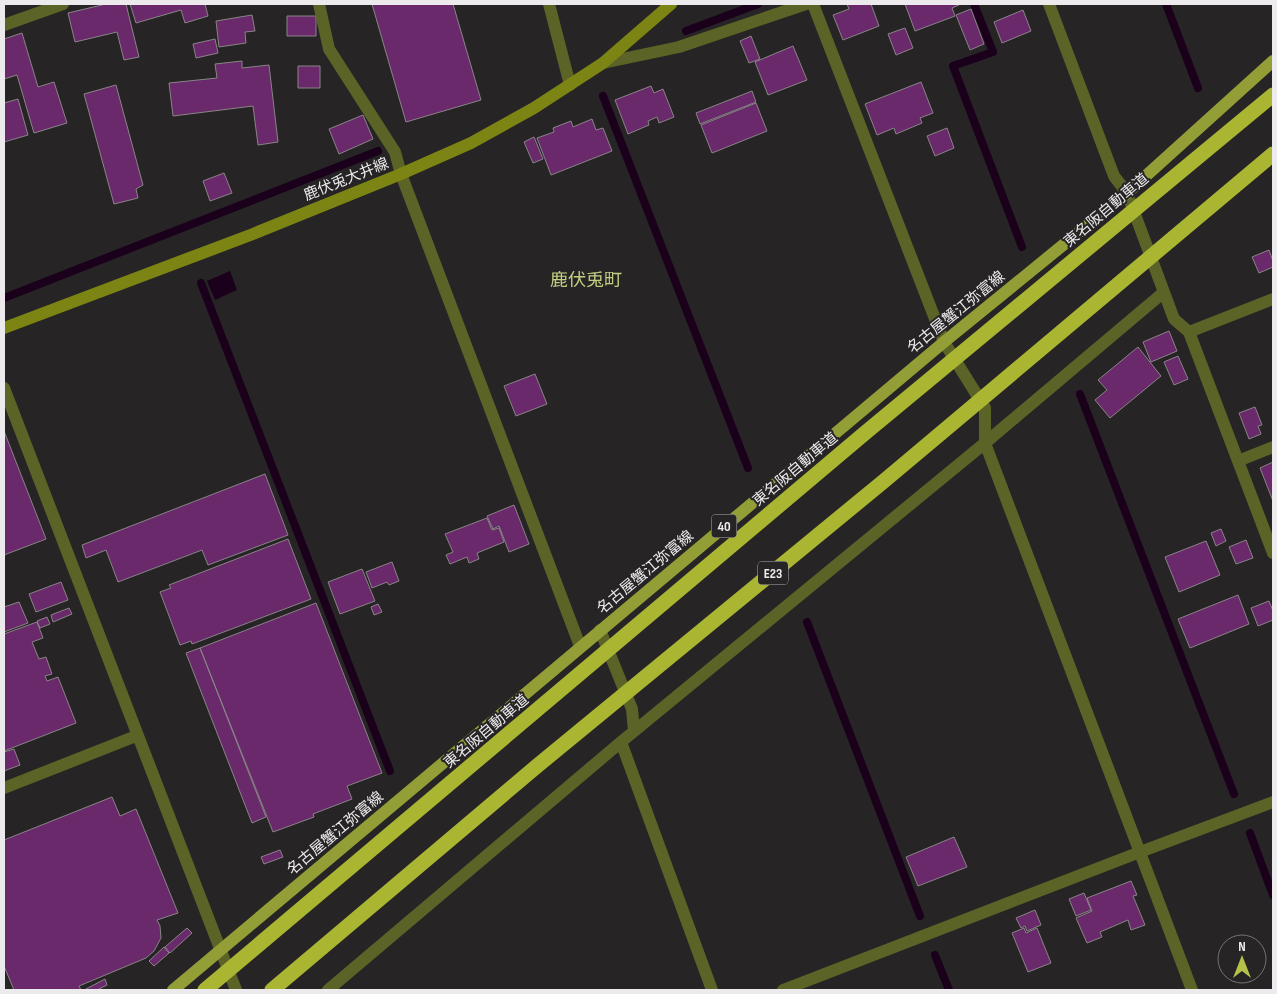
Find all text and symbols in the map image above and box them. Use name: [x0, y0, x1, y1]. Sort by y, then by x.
street label: 鹿伏兎大井線: [301, 154, 391, 205]
street label: 東名阪自動車道: [1060, 169, 1153, 251]
street label: 名古屋蟹江弥富線: [904, 267, 1009, 358]
district label: 鹿伏兎町: [550, 270, 622, 291]
street label: 東名阪自動車道: [749, 428, 842, 510]
road number: 40: [712, 514, 736, 538]
street label: 名古屋蟹江弥富線: [593, 527, 697, 618]
road number: E23: [758, 562, 788, 584]
street label: 東名阪自動車道: [440, 690, 533, 772]
street label: 名古屋蟹江弥富線: [283, 788, 387, 879]
north arrow: [1217, 934, 1267, 984]
text: N: [1238, 938, 1246, 955]

